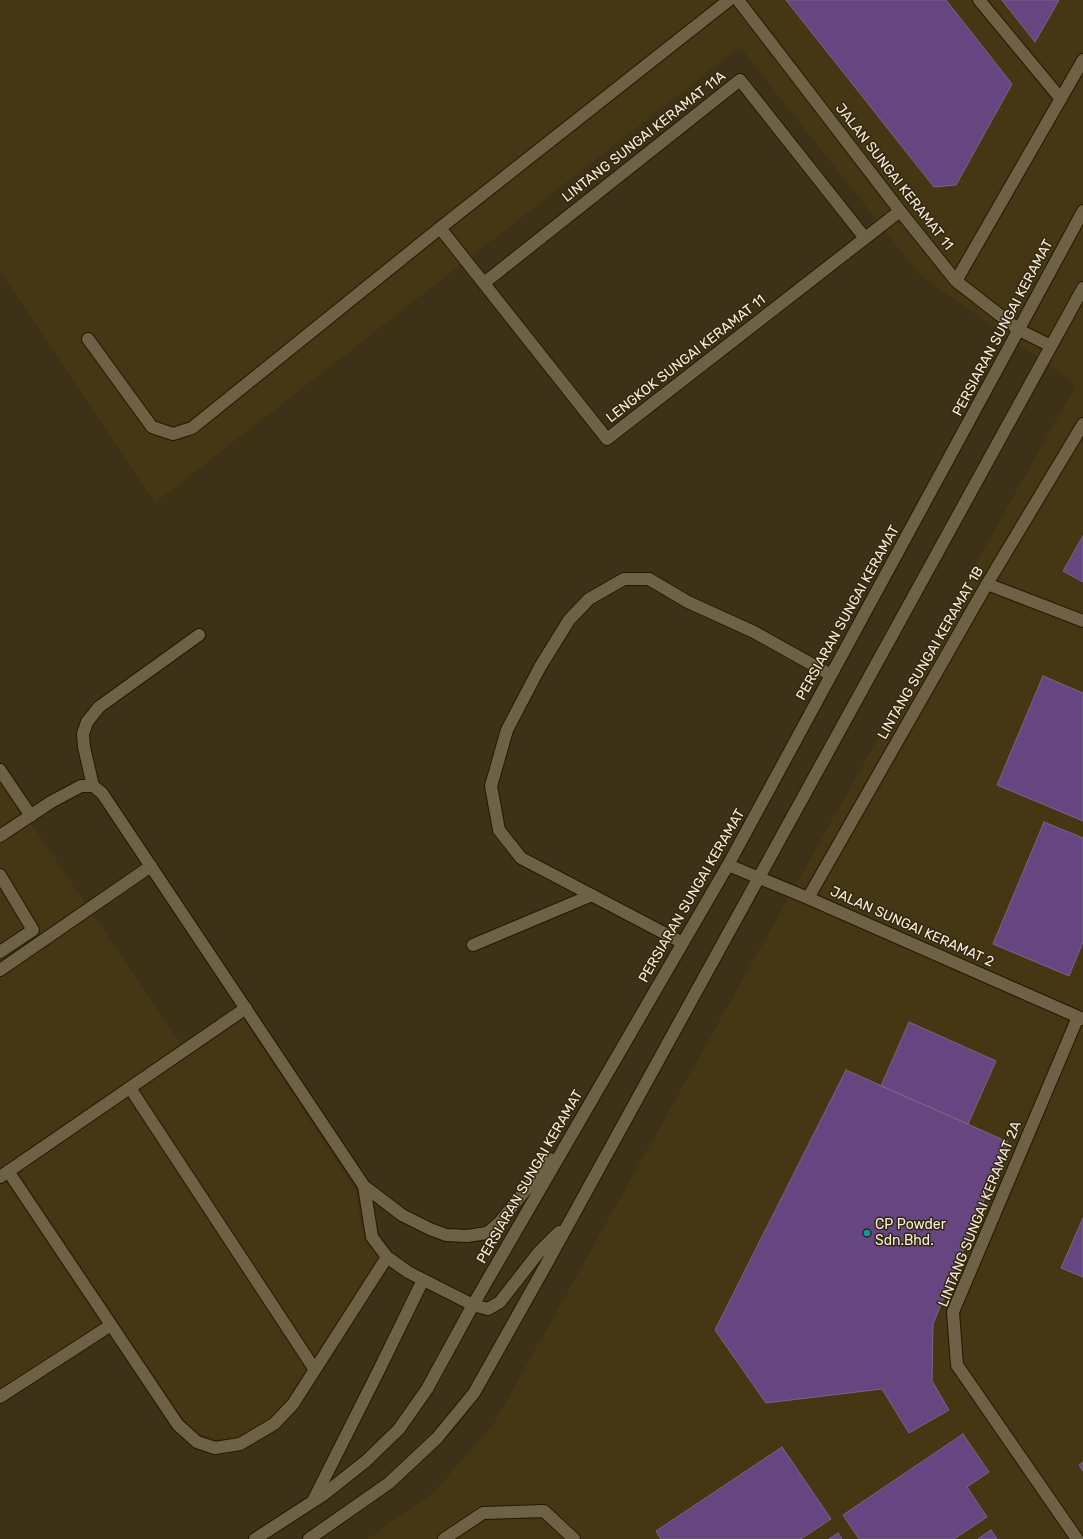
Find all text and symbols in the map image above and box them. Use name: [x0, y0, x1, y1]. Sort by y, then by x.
street label: LINTANG SUNGAI KERAMAT 11A: [559, 68, 729, 206]
street label: JALAN SUNGAI KERAMAT 11: [832, 100, 956, 254]
street label: PERSIARAN SUNGAI KERAMAT: [949, 237, 1057, 419]
street label: LENGKOK SUNGAI KERAMAT 11: [603, 292, 769, 426]
street label: PERSIARAN SUNGAI KERAMAT: [793, 523, 903, 703]
street label: LINTANG SUNGAI KERAMAT 1B: [875, 564, 987, 742]
street label: PERSIARAN SUNGAI KERAMAT: [635, 806, 749, 986]
street label: JALAN SUNGAI KERAMAT 2: [828, 883, 996, 971]
street label: PERSIARAN SUNGAI KERAMAT: [473, 1087, 587, 1267]
street label: LINTANG SUNGAI KERAMAT 2A: [935, 1119, 1025, 1309]
place label: CP Powder Sdn.Bhd.: [875, 1217, 946, 1250]
marker: CP Powder Sdn.Bhd.: [862, 1228, 872, 1238]

